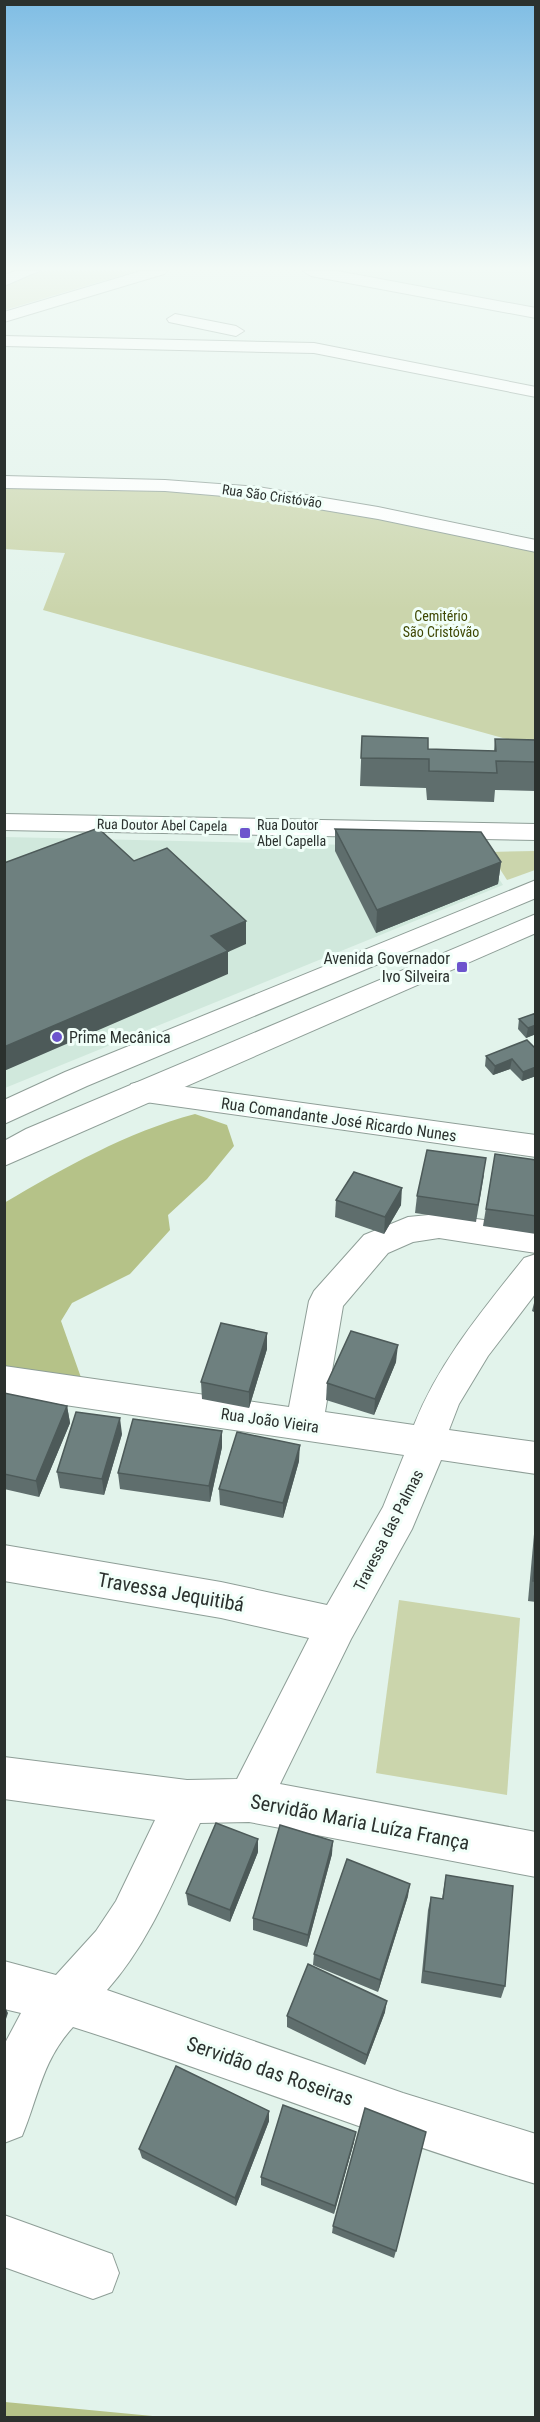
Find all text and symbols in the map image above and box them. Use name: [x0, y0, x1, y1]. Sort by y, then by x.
street label: Rua São Cristóvão: [221, 481, 323, 511]
park label: Cemitério São Cristóvão: [403, 608, 479, 640]
street label: Rua Doutor Abel Capela: [97, 816, 227, 834]
place label: Rua Doutor Abel Capella: [257, 817, 326, 849]
marker: Rua Doutor Abel Capella: [238, 826, 252, 840]
place label: Avenida Governador Ivo Silveira: [323, 949, 450, 986]
marker: Avenida Governador Ivo Silveira: [455, 960, 469, 974]
place label: Prime Mecânica: [69, 1028, 171, 1047]
marker: Prime Mecânica: [50, 1030, 64, 1044]
street label: Rua Comandante José Ricardo Nunes: [220, 1094, 458, 1145]
street label: Rua João Vieira: [220, 1404, 320, 1437]
street label: Travessa das Palmas: [350, 1466, 427, 1594]
street label: Travessa Jequitibá: [96, 1567, 246, 1617]
street label: Servidão Maria Luíza França: [249, 1789, 471, 1855]
street label: Servidão das Roseiras: [184, 2031, 356, 2111]

